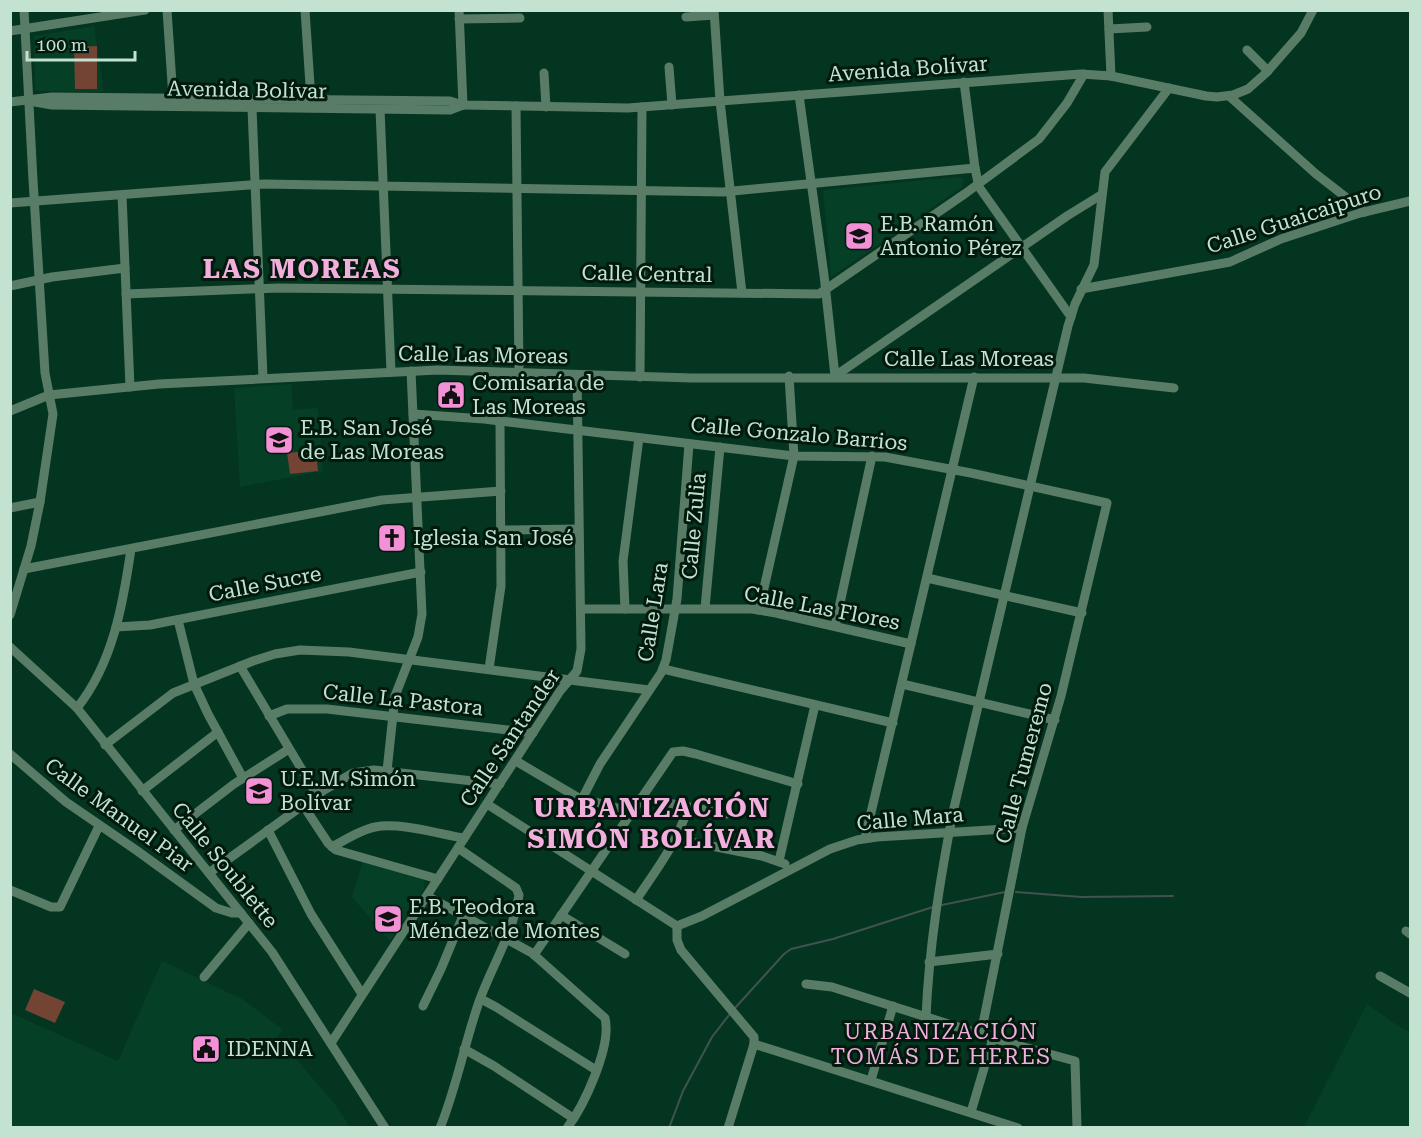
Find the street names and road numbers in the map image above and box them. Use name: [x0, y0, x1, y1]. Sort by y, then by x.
street label: Avenida Bolívar: [827, 51, 989, 87]
street label: Avenida Bolívar: [167, 77, 327, 103]
street label: Calle Guaicaipuro: [1204, 179, 1384, 259]
street label: Calle Central: [581, 261, 713, 287]
street label: Calle Las Moreas: [398, 342, 568, 368]
street label: Calle Las Moreas: [884, 347, 1054, 371]
street label: Calle Gonzalo Barrios: [690, 413, 908, 455]
street label: Calle Zulia: [677, 471, 711, 580]
street label: Calle Lara: [633, 560, 673, 664]
street label: Calle Sucre: [207, 561, 323, 607]
street label: Calle Las Flores: [742, 581, 902, 635]
street label: Calle Santander: [455, 664, 565, 811]
street label: Calle La Pastora: [322, 680, 485, 720]
street label: Calle Tumeremo: [991, 680, 1057, 846]
street label: Calle Manuel Piar: [40, 753, 198, 877]
street label: Calle Soublette: [167, 797, 283, 933]
street label: Calle Mara: [856, 802, 965, 836]

